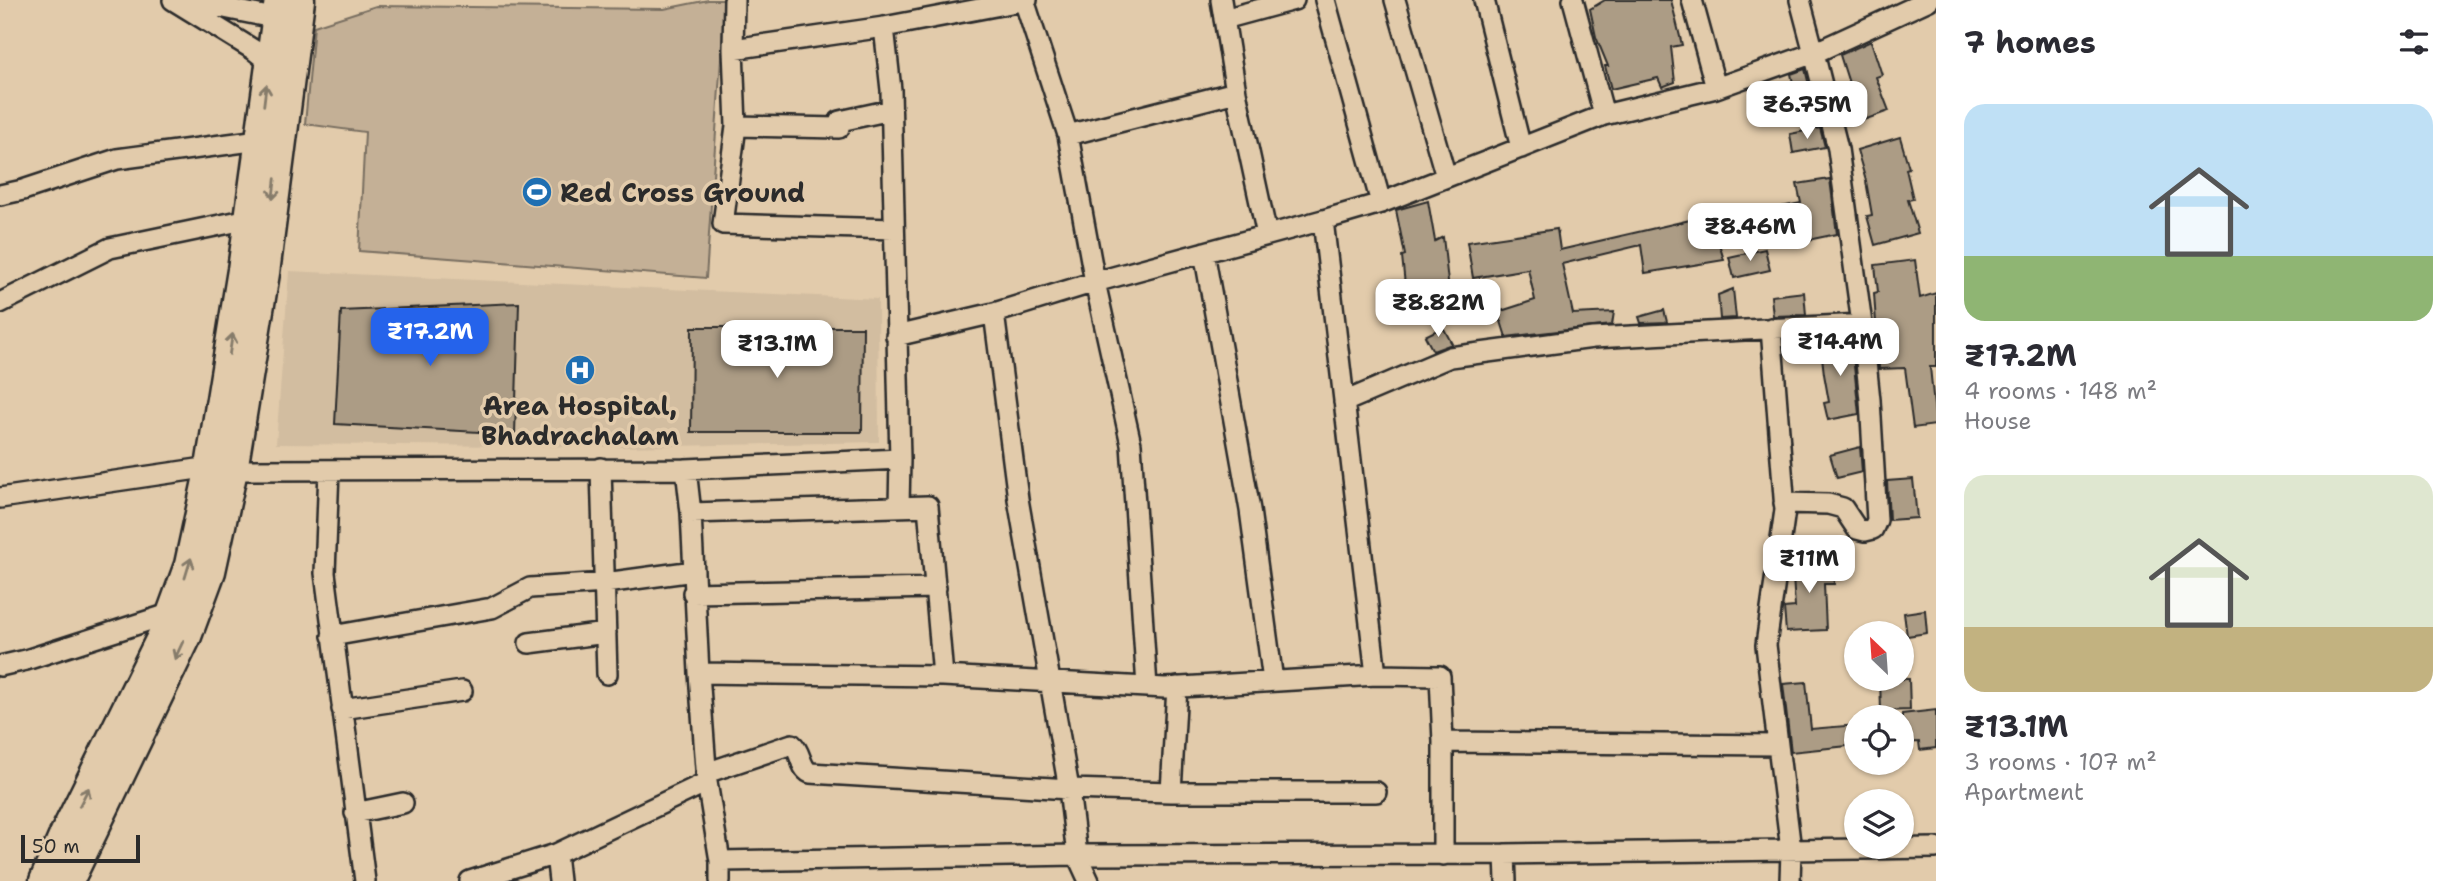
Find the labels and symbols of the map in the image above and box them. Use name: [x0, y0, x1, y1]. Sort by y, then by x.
pin: ₹6.75M: [1750, 82, 1864, 141]
one-way arrow: [259, 84, 272, 107]
sports icon: Red Cross Ground: [520, 175, 554, 209]
place label: Red Cross Ground: [560, 175, 805, 210]
one-way arrow: [268, 177, 281, 200]
pin: ₹8.46M: [1693, 204, 1807, 263]
pin: ₹8.82M: [1381, 280, 1495, 339]
pin: ₹17.2M: [373, 308, 487, 368]
pin: ₹14.4M: [1783, 318, 1897, 378]
pin: ₹13.1M: [720, 320, 834, 380]
one-way arrow: [225, 334, 238, 356]
hospital icon: Area Hospital, Bhadrachalam: [563, 353, 597, 387]
place label: Area Hospital, Bhadrachalam: [481, 388, 679, 453]
pin: ₹11M: [1768, 536, 1850, 595]
one-way arrow: [183, 557, 195, 579]
north arrow: [1844, 621, 1914, 691]
one-way arrow: [172, 639, 186, 660]
one-way arrow: [78, 787, 92, 808]
scale bar: [21, 832, 140, 864]

